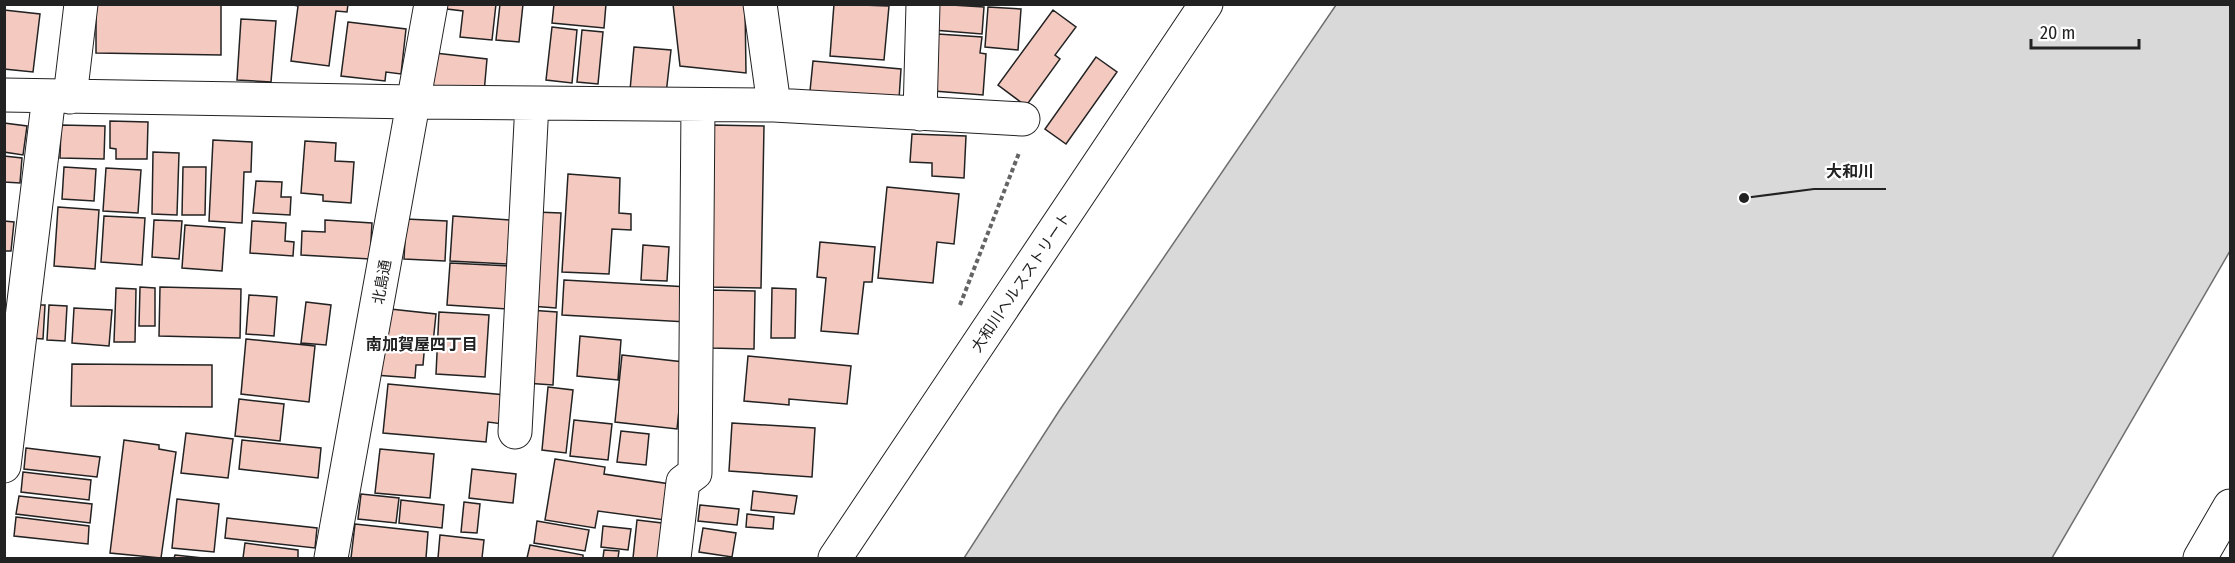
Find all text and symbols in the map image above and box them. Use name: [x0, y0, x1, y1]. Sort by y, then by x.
scale bar: [2031, 12, 2139, 50]
text: 20 m: [2040, 22, 2075, 44]
callout: 大和川: [1814, 155, 1886, 189]
text: 大和川: [1826, 162, 1874, 181]
street label: 大和川ヘルスストリート: [967, 209, 1075, 355]
street label: 北島通: [369, 258, 395, 306]
district label: 南加賀屋四丁目: [366, 335, 478, 354]

